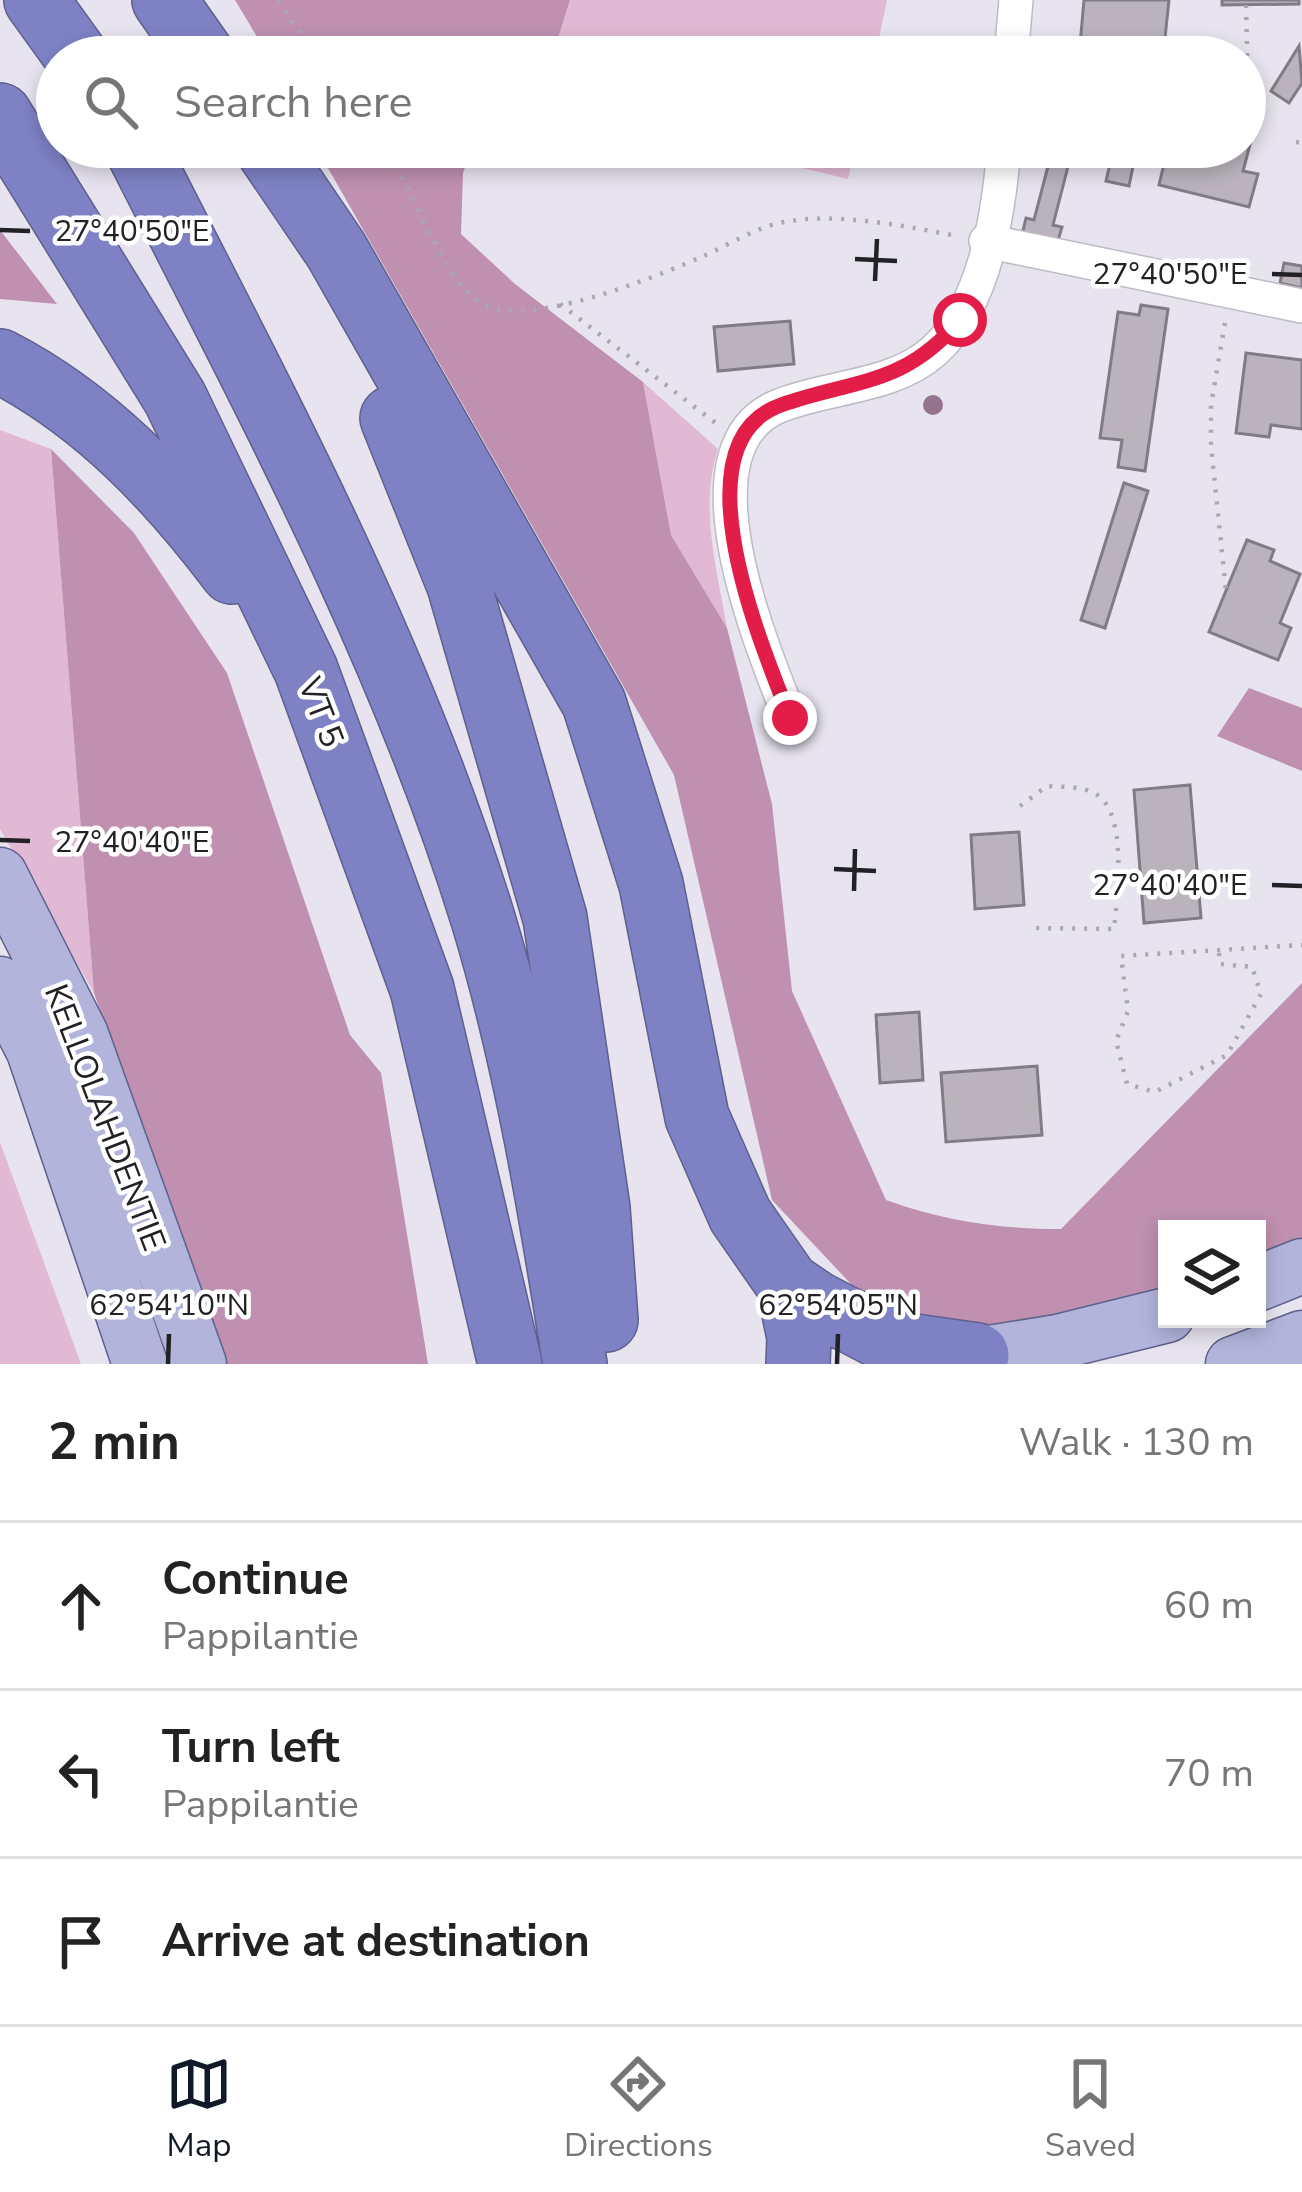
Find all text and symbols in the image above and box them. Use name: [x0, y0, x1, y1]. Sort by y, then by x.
search box: [36, 36, 1266, 168]
icon: search: [78, 69, 144, 135]
text: Search here: [174, 72, 413, 133]
text: 27°40'50"E: [55, 211, 209, 252]
text: 27°40'50"E: [1093, 254, 1247, 295]
route start: [933, 293, 987, 347]
street label: VT 5: [286, 670, 354, 754]
route end: [763, 691, 817, 745]
text: 27°40'40"E: [55, 822, 209, 863]
text: 27°40'40"E: [1093, 865, 1247, 906]
street label: KELLOLAHDENTIE: [33, 978, 176, 1257]
map controls: [1158, 1220, 1266, 1328]
button: layers: [1158, 1220, 1266, 1328]
text: 62°54'10"N: [89, 1285, 249, 1326]
text: 62°54'05"N: [758, 1285, 918, 1326]
text: 2 min: [48, 1407, 180, 1477]
text: Walk · 130 m: [1019, 1416, 1254, 1469]
text: Continue: [162, 1549, 349, 1610]
icon: ahead: [48, 1573, 114, 1639]
text: 60 m: [1164, 1579, 1254, 1632]
text: Pappilantie: [162, 1610, 359, 1663]
text: Turn left: [162, 1717, 340, 1778]
icon: left: [48, 1741, 114, 1807]
text: 70 m: [1164, 1747, 1254, 1800]
text: Pappilantie: [162, 1778, 359, 1831]
icon: arrive: [48, 1909, 114, 1975]
text: Arrive at destination: [162, 1911, 590, 1972]
tab: Map: [166, 2051, 232, 2168]
tab: Directions: [564, 2051, 713, 2168]
tab: Saved: [1045, 2051, 1136, 2168]

